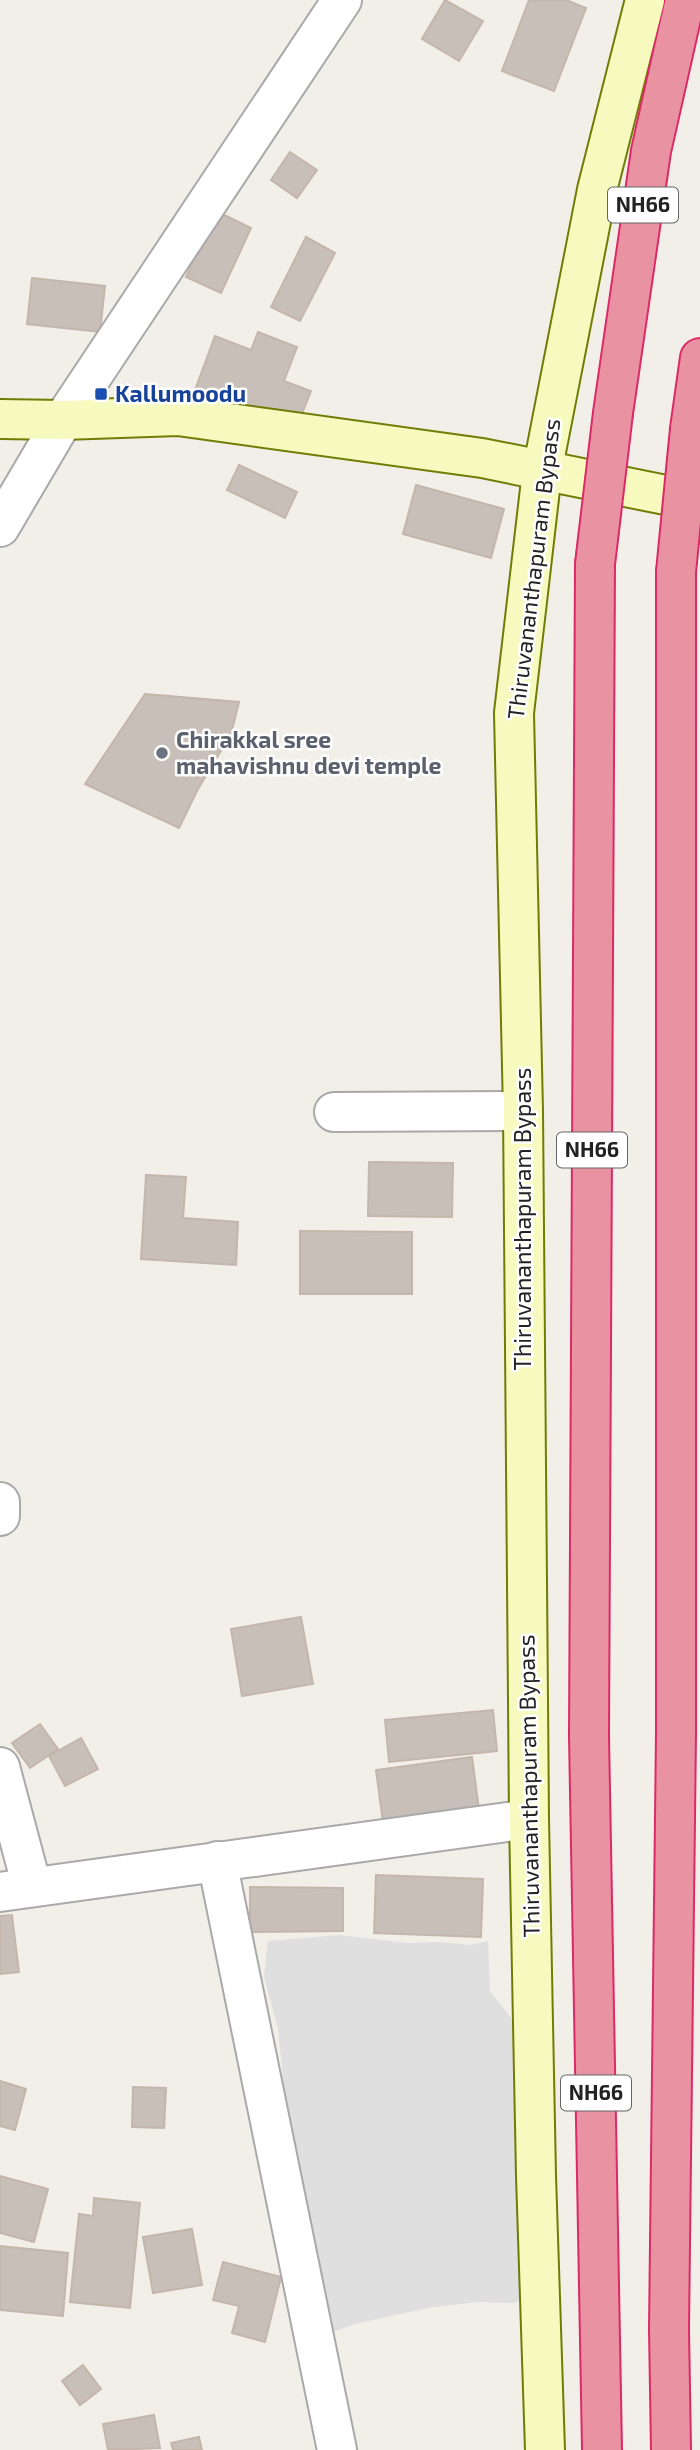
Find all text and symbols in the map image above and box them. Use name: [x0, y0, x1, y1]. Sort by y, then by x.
road number: NH66: [608, 188, 678, 222]
place label: Kallumoodu: [115, 379, 246, 407]
marker: Kallumoodu: [93, 386, 109, 402]
street label: Thiruvananthapuram Bypass: [501, 417, 565, 721]
place label: Chirakkal sree mahavishnu devi temple: [176, 725, 442, 779]
marker: Chirakkal sree mahavishnu devi temple: [154, 745, 170, 761]
street label: Thiruvananthapuram Bypass: [508, 1068, 536, 1370]
road number: NH66: [557, 1132, 627, 1168]
street label: Thiruvananthapuram Bypass: [511, 1634, 545, 1938]
road number: NH66: [561, 2076, 631, 2110]

